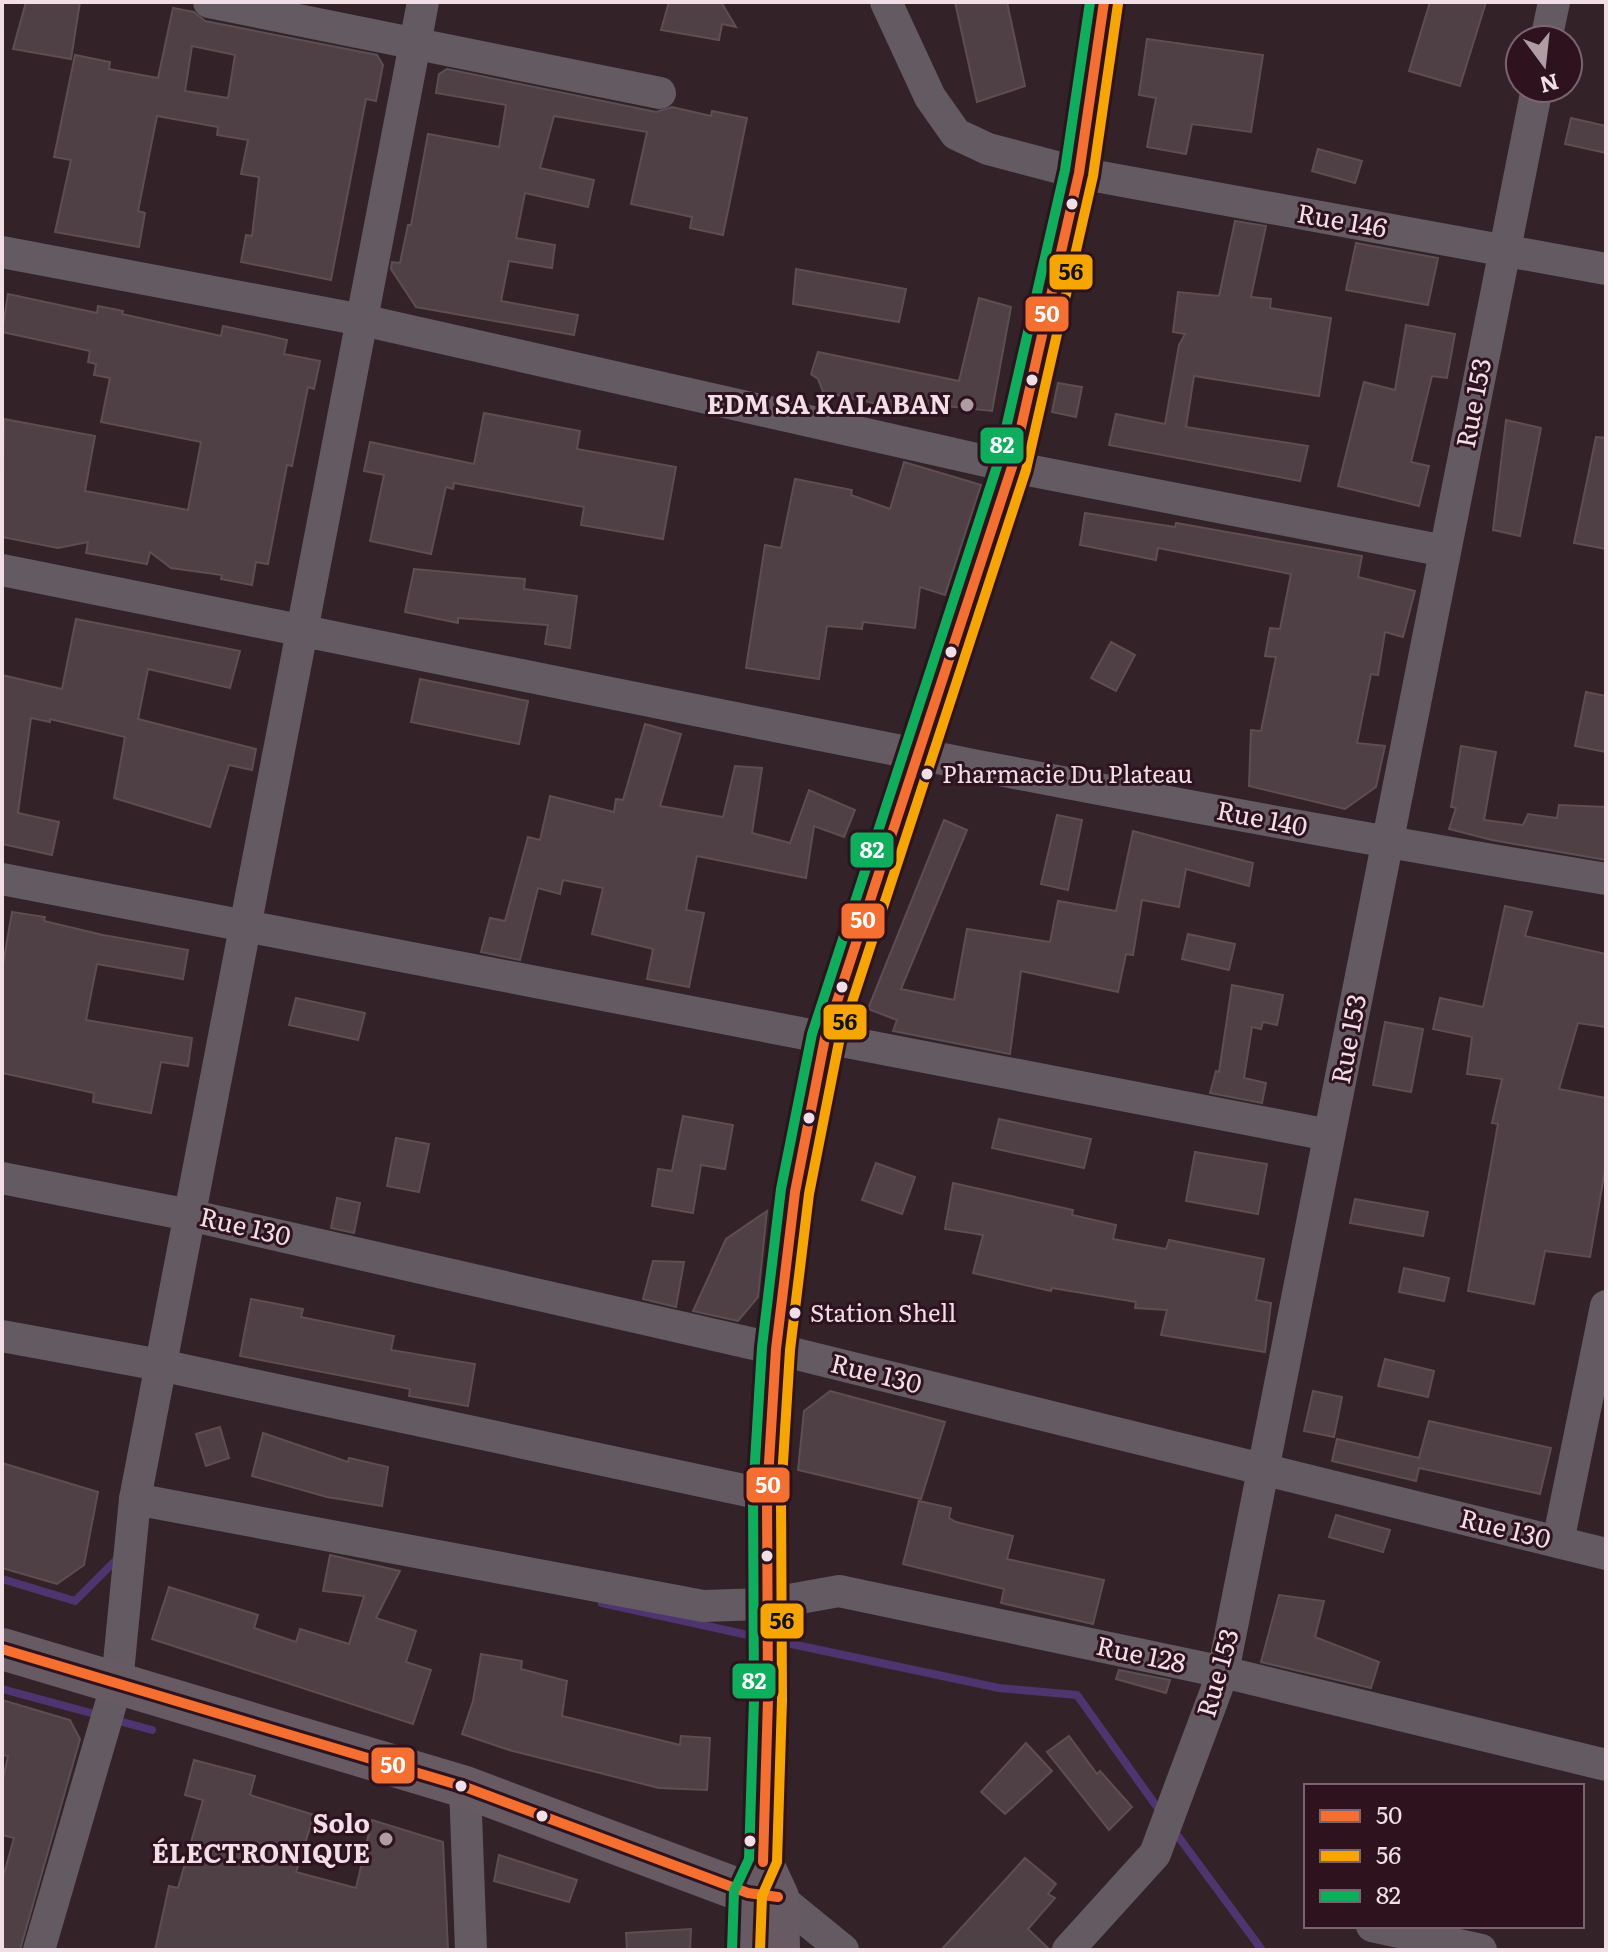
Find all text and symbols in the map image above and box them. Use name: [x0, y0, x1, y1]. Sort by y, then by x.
north arrow: [1504, 24, 1584, 104]
text: N: [1536, 66, 1563, 103]
street label: Rue 146: [1294, 191, 1391, 246]
unlabelled marker: [1064, 196, 1080, 212]
line badge: 56: [1048, 253, 1094, 291]
text: 56: [1059, 254, 1084, 287]
line badge: 50: [1024, 295, 1070, 333]
text: 50: [1034, 296, 1060, 329]
street label: Rue 153: [1444, 354, 1499, 451]
unlabelled marker: [1024, 372, 1040, 388]
place label: EDM SA KALABAN: [707, 383, 951, 422]
marker: EDM SA KALABAN: [958, 396, 976, 414]
line badge: 82: [979, 426, 1025, 465]
text: 82: [990, 427, 1014, 460]
unlabelled marker: [943, 644, 959, 660]
place label: Pharmacie Du Plateau: [942, 755, 1192, 790]
marker: Pharmacie Du Plateau: [919, 766, 935, 782]
street label: Rue 140: [1214, 789, 1311, 844]
line badge: 82: [849, 831, 895, 869]
text: 82: [860, 832, 884, 865]
line badge: 50: [840, 902, 886, 940]
text: 50: [850, 902, 876, 935]
unlabelled marker: [834, 979, 850, 995]
street label: Rue 153: [1319, 990, 1374, 1087]
line badge: 56: [822, 1003, 868, 1041]
text: 56: [833, 1004, 858, 1037]
unlabelled marker: [801, 1110, 817, 1126]
street label: Rue 130: [196, 1195, 295, 1254]
place label: Station Shell: [810, 1294, 956, 1329]
marker: Station Shell: [787, 1305, 803, 1321]
street label: Rue 130: [827, 1341, 926, 1402]
line badge: 50: [745, 1466, 791, 1504]
text: 50: [755, 1467, 781, 1500]
street label: Rue 130: [1456, 1496, 1555, 1557]
unlabelled marker: [759, 1548, 775, 1564]
line badge: 56: [759, 1602, 805, 1640]
text: 56: [770, 1603, 795, 1636]
street label: Rue 153: [1184, 1623, 1247, 1721]
street label: Rue 128: [1093, 1624, 1190, 1681]
line badge: 82: [731, 1662, 777, 1700]
text: 82: [742, 1663, 766, 1696]
line badge: 50: [370, 1746, 416, 1785]
text: 50: [380, 1747, 406, 1780]
unlabelled marker: [453, 1778, 469, 1794]
legend: [1304, 1784, 1584, 1928]
text: 50: [1376, 1796, 1402, 1831]
place label: Solo ÉLECTRONIQUE: [152, 1802, 370, 1871]
unlabelled marker: [534, 1808, 550, 1824]
marker: Solo ÉLECTRONIQUE: [377, 1830, 395, 1848]
unlabelled marker: [742, 1833, 758, 1849]
text: 56: [1376, 1836, 1401, 1871]
text: 82: [1376, 1876, 1401, 1911]

